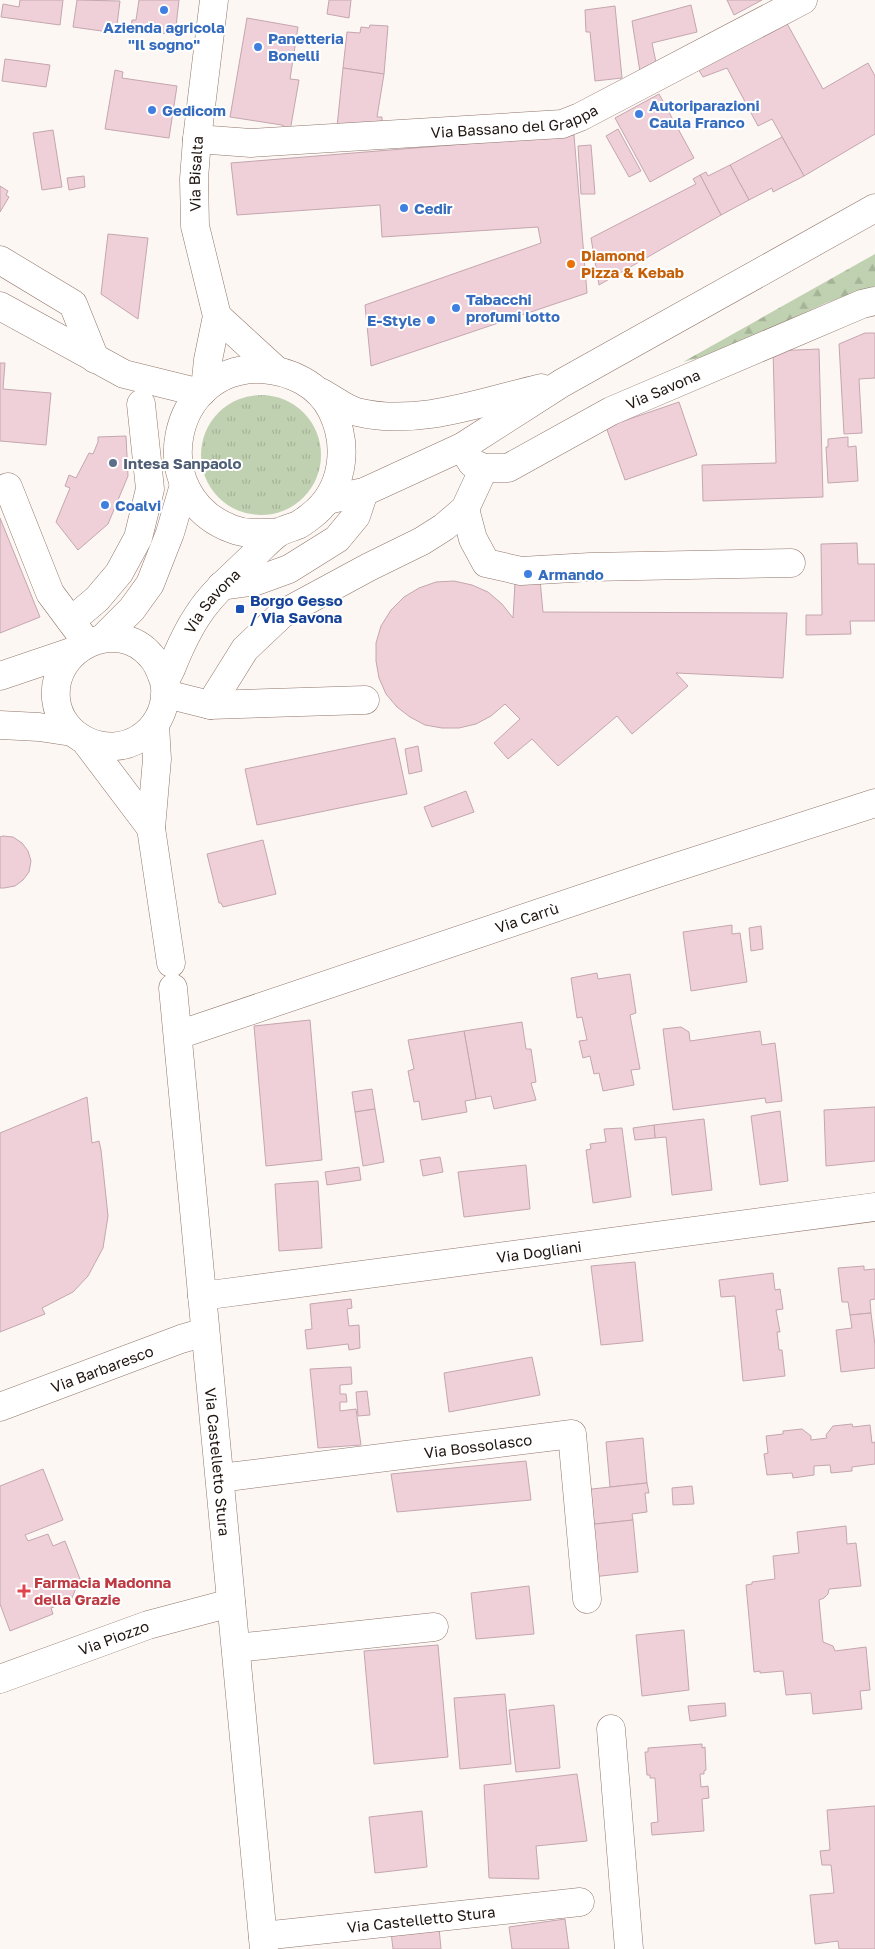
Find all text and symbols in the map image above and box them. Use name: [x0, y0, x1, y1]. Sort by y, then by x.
marker: Azienda agricola "Il sogno": [158, 4, 170, 16]
place label: Azienda agricola "Il sogno": [103, 18, 225, 53]
place label: Panetteria Bonelli: [268, 29, 344, 64]
marker: Panetteria Bonelli: [252, 41, 264, 53]
place label: Autoriparazioni Caula Franco: [649, 96, 760, 131]
street label: Via Bassano del Grappa: [430, 100, 601, 141]
place label: Gedicom: [162, 101, 226, 119]
marker: Gedicom: [146, 104, 158, 116]
marker: Autoriparazioni Caula Franco: [633, 108, 645, 120]
street label: Via Bisalta: [185, 135, 206, 212]
place label: Cedir: [414, 199, 453, 217]
marker: Cedir: [398, 202, 410, 214]
place label: Diamond Pizza & Kebab: [581, 246, 684, 281]
marker: Diamond Pizza & Kebab: [565, 258, 577, 270]
place label: Tabacchi profumi lotto: [466, 290, 560, 325]
marker: Tabacchi profumi lotto: [450, 302, 462, 314]
place label: E-Style: [367, 311, 421, 329]
marker: E-Style: [425, 314, 437, 326]
street label: Via Savona: [623, 365, 703, 413]
place label: Intesa Sanpaolo: [123, 454, 242, 472]
marker: Intesa Sanpaolo: [107, 457, 119, 469]
place label: Coalvi: [115, 496, 161, 514]
marker: Coalvi: [99, 499, 111, 511]
street label: Via Savona: [180, 565, 243, 636]
place label: Armando: [538, 565, 604, 583]
marker: Armando: [522, 568, 534, 580]
place label: Borgo Gesso / Via Savona: [250, 591, 343, 626]
marker: Borgo Gesso / Via Savona: [234, 603, 246, 615]
street label: Via Carrù: [493, 898, 561, 936]
street label: Via Dogliani: [495, 1237, 583, 1266]
street label: Via Barbaresco: [48, 1341, 156, 1396]
street label: Via Castelletto Stura: [202, 1387, 234, 1537]
street label: Via Bossolasco: [423, 1430, 533, 1461]
place label: Farmacia Madonna della Grazie: [34, 1573, 172, 1608]
marker: Farmacia Madonna della Grazie: [18, 1585, 30, 1597]
street label: Via Piozzo: [76, 1616, 151, 1659]
street label: Via Castelletto Stura: [346, 1902, 496, 1936]

